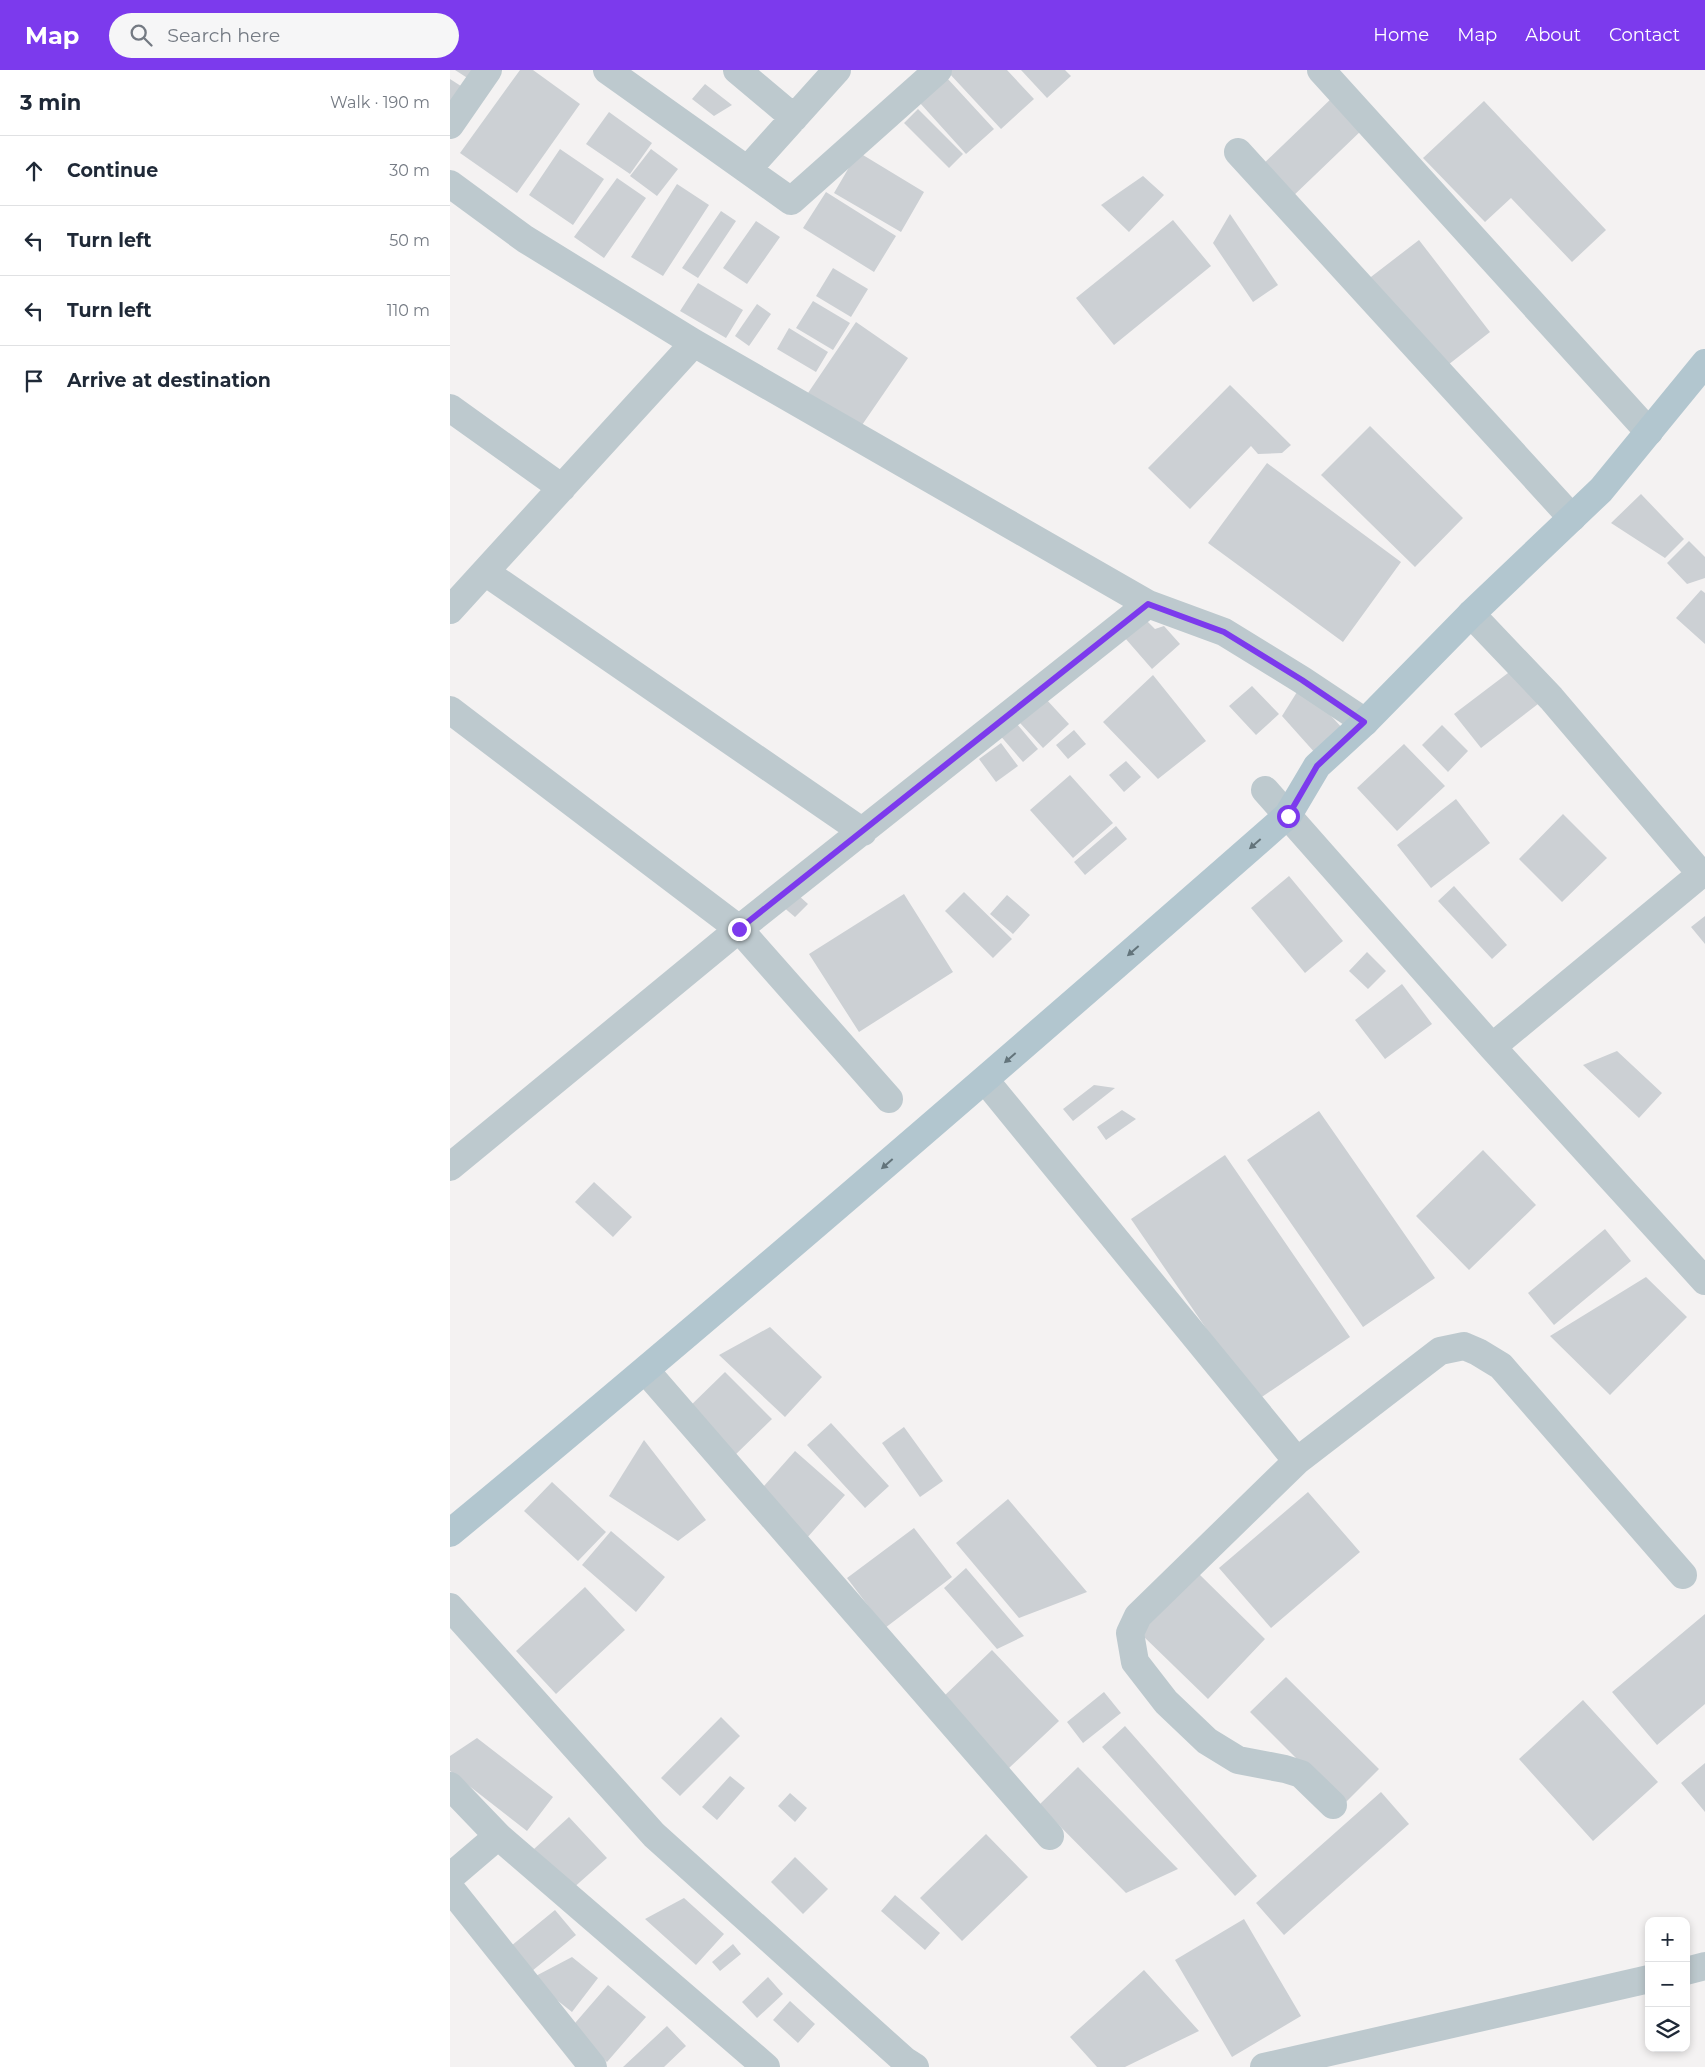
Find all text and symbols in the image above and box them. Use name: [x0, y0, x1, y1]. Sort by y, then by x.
search box: [109, 13, 459, 58]
text: Map: [25, 21, 79, 50]
icon: search: [127, 21, 155, 49]
text: Search here: [167, 24, 280, 47]
text: Home: [1373, 24, 1429, 46]
text: Map: [1457, 24, 1497, 46]
text: About: [1525, 24, 1581, 46]
text: Contact: [1609, 24, 1680, 46]
text: 3 min: [20, 90, 81, 115]
text: Walk · 190 m: [330, 93, 430, 112]
icon: ahead: [20, 157, 48, 185]
text: Continue: [67, 159, 158, 182]
text: 30 m: [389, 161, 430, 180]
icon: left: [20, 227, 48, 255]
text: Turn left: [67, 229, 152, 252]
text: 50 m: [389, 231, 430, 250]
icon: left: [20, 297, 48, 325]
text: Turn left: [67, 299, 152, 322]
text: 110 m: [387, 301, 430, 320]
icon: arrive: [20, 367, 48, 395]
text: Arrive at destination: [67, 369, 271, 392]
route start: [1277, 805, 1300, 828]
one-way arrow: [1249, 838, 1261, 850]
route end: [728, 918, 751, 941]
one-way arrow: [1127, 945, 1139, 957]
one-way arrow: [1005, 1052, 1017, 1064]
one-way arrow: [881, 1158, 893, 1169]
map controls: [1645, 1917, 1690, 2052]
button: +: [1645, 1917, 1690, 1962]
button: −: [1645, 1962, 1690, 2007]
button: layers: [1645, 2007, 1690, 2052]

